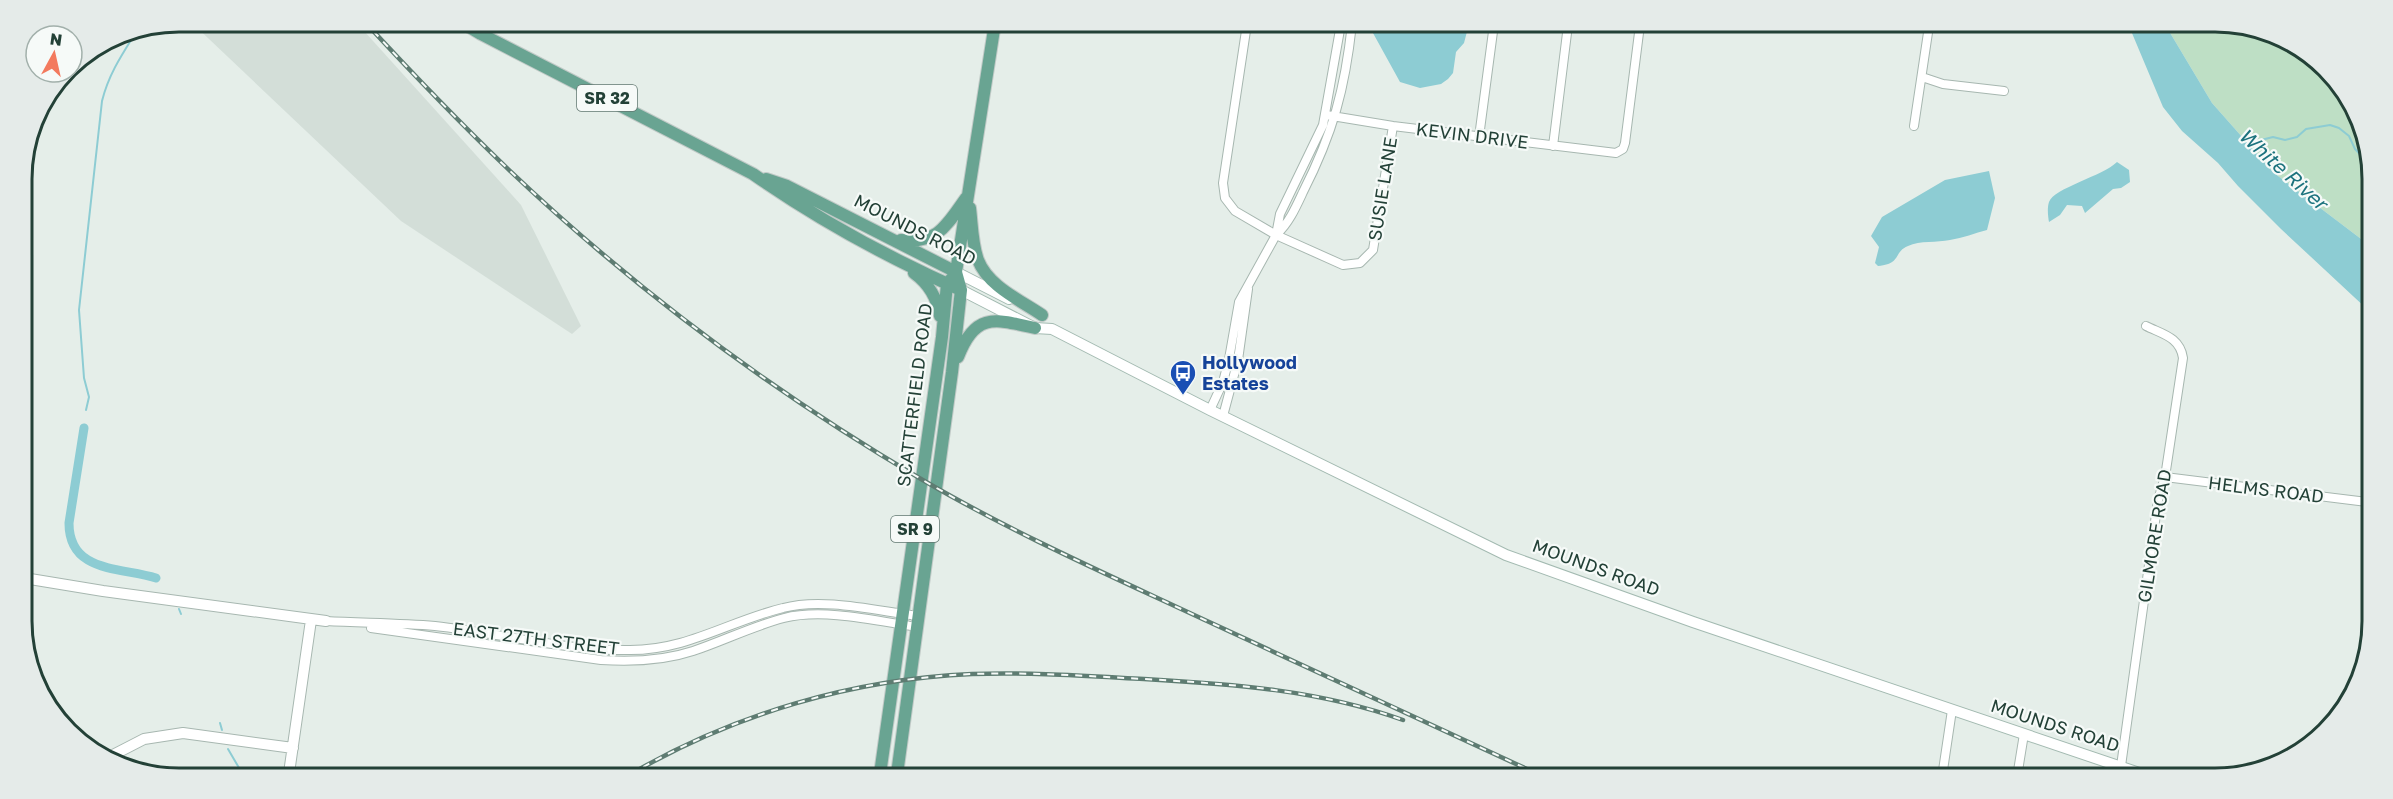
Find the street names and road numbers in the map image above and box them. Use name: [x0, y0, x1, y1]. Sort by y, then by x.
road number: SR 32: [577, 85, 637, 111]
street label: KEVIN DRIVE: [1415, 117, 1530, 153]
street label: SUSIE LANE: [1363, 135, 1401, 242]
street label: MOUNDS ROAD: [851, 189, 980, 269]
street label: SCATTERFIELD ROAD: [892, 302, 936, 488]
street label: GILMORE ROAD: [2133, 467, 2175, 604]
street label: HELMS ROAD: [2207, 471, 2325, 507]
road number: SR 9: [891, 516, 939, 542]
street label: MOUNDS ROAD: [1530, 534, 1663, 600]
street label: EAST 27TH STREET: [452, 617, 620, 659]
street label: MOUNDS ROAD: [1988, 694, 2122, 756]

